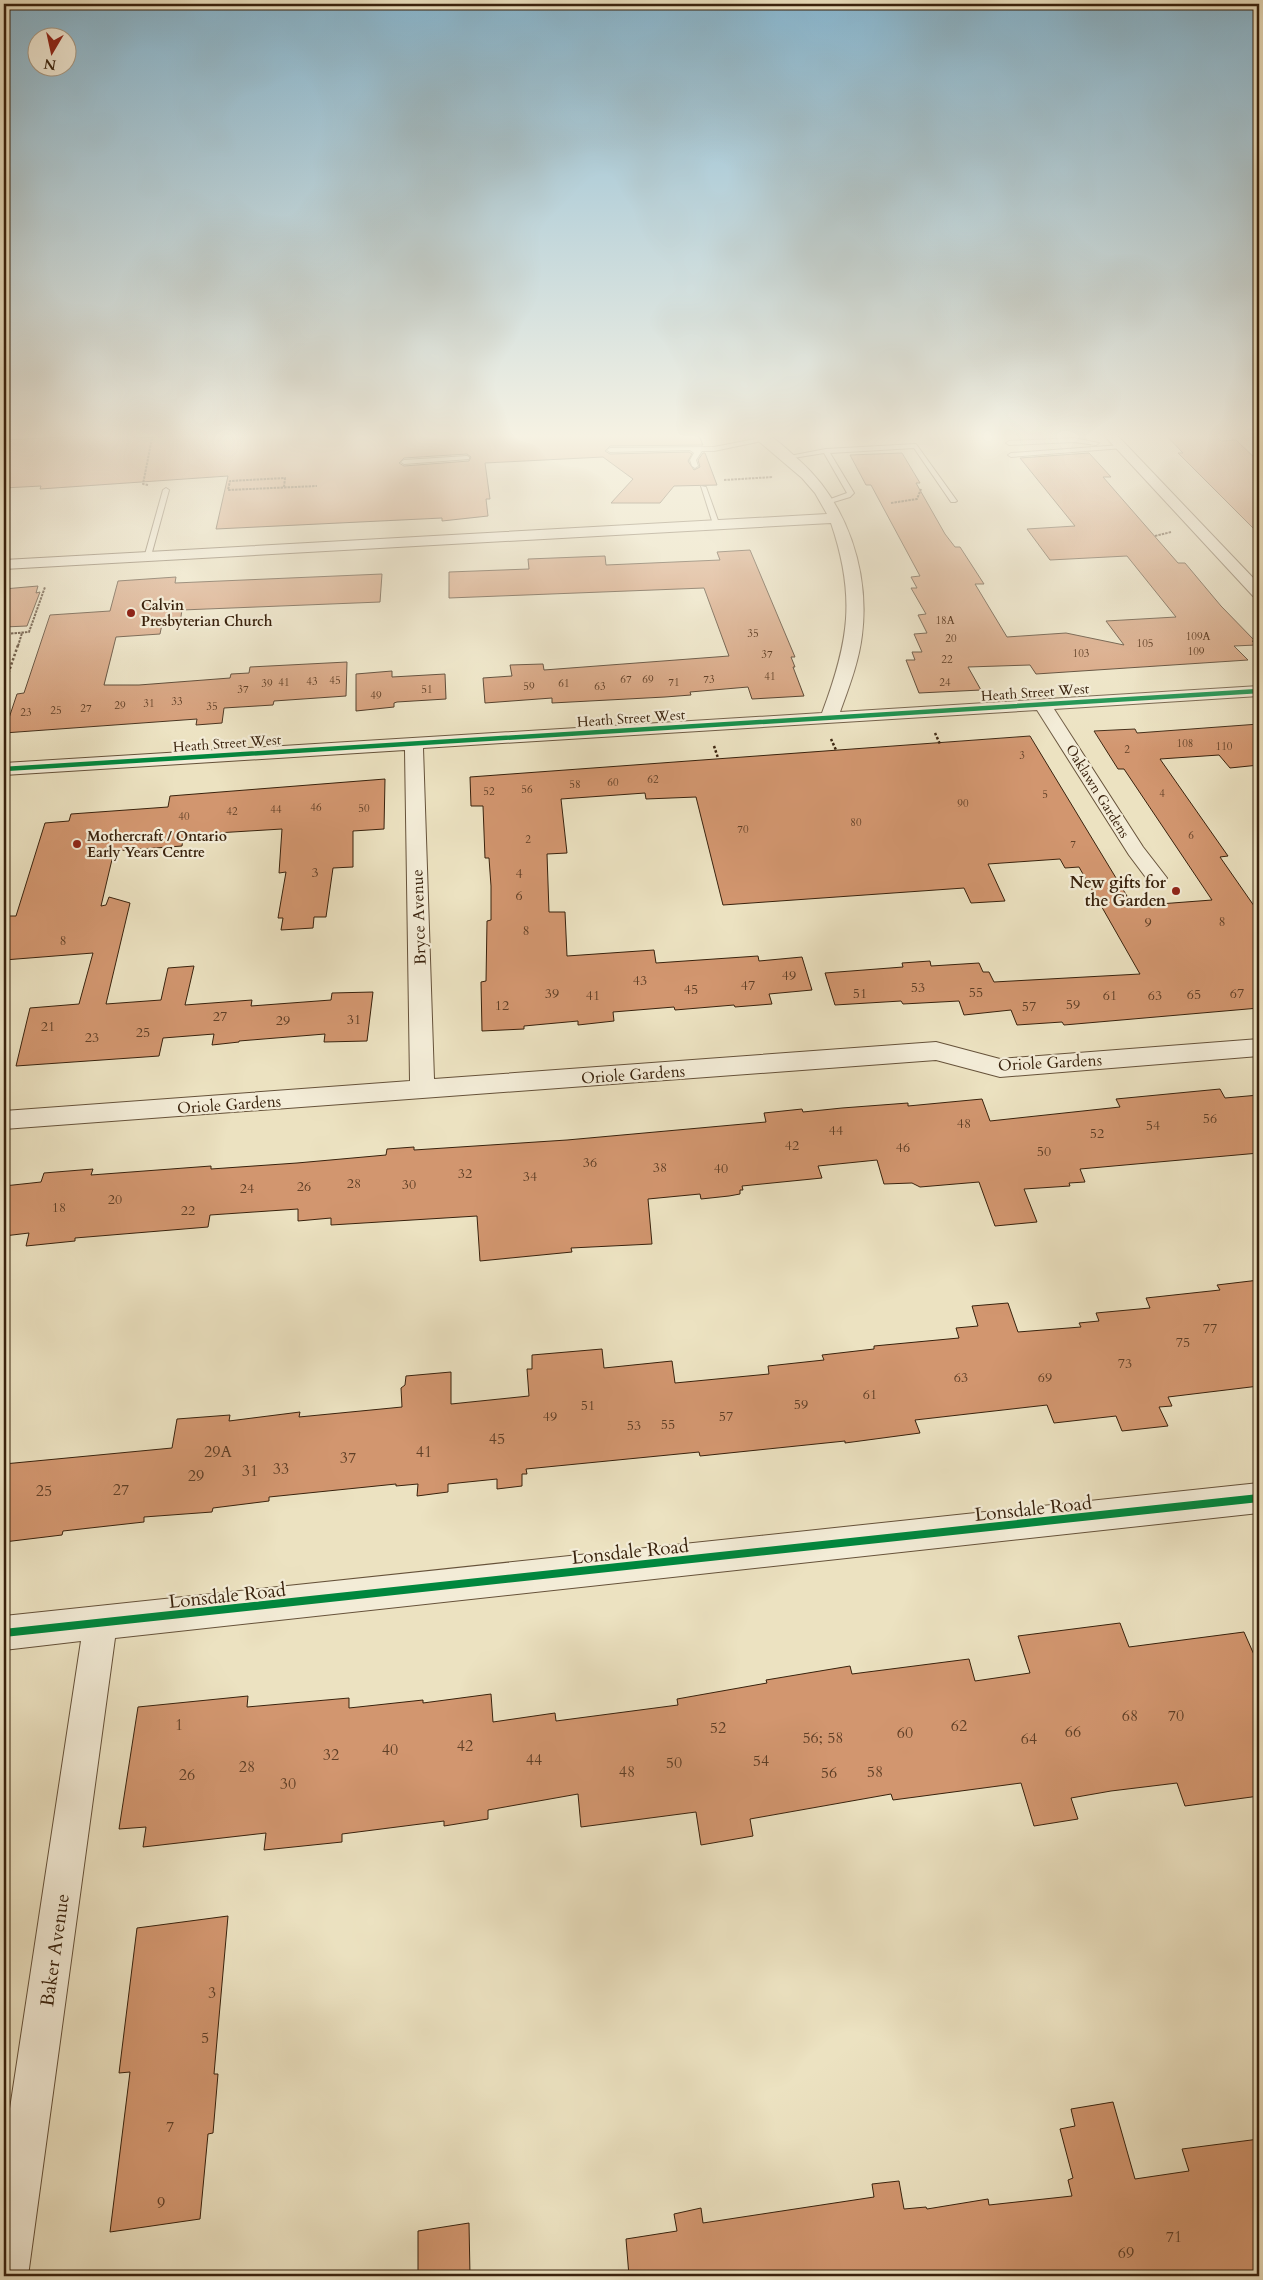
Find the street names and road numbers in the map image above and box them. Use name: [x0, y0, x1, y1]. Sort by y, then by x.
street label: Heath Street West: [980, 679, 1090, 706]
street label: Heath Street West: [576, 705, 686, 732]
street label: Heath Street West: [172, 730, 282, 757]
street label: Oaklawn Gardens: [1061, 741, 1134, 842]
street label: Bryce Avenue: [406, 869, 432, 965]
street label: Oriole Gardens: [998, 1049, 1103, 1077]
street label: Oriole Gardens: [580, 1060, 686, 1090]
street label: Oriole Gardens: [176, 1090, 282, 1120]
street label: Lonsdale Road: [973, 1490, 1093, 1528]
street label: Lonsdale Road: [570, 1533, 690, 1571]
street label: Lonsdale Road: [167, 1577, 287, 1615]
street label: Baker Avenue: [34, 1892, 76, 2008]

